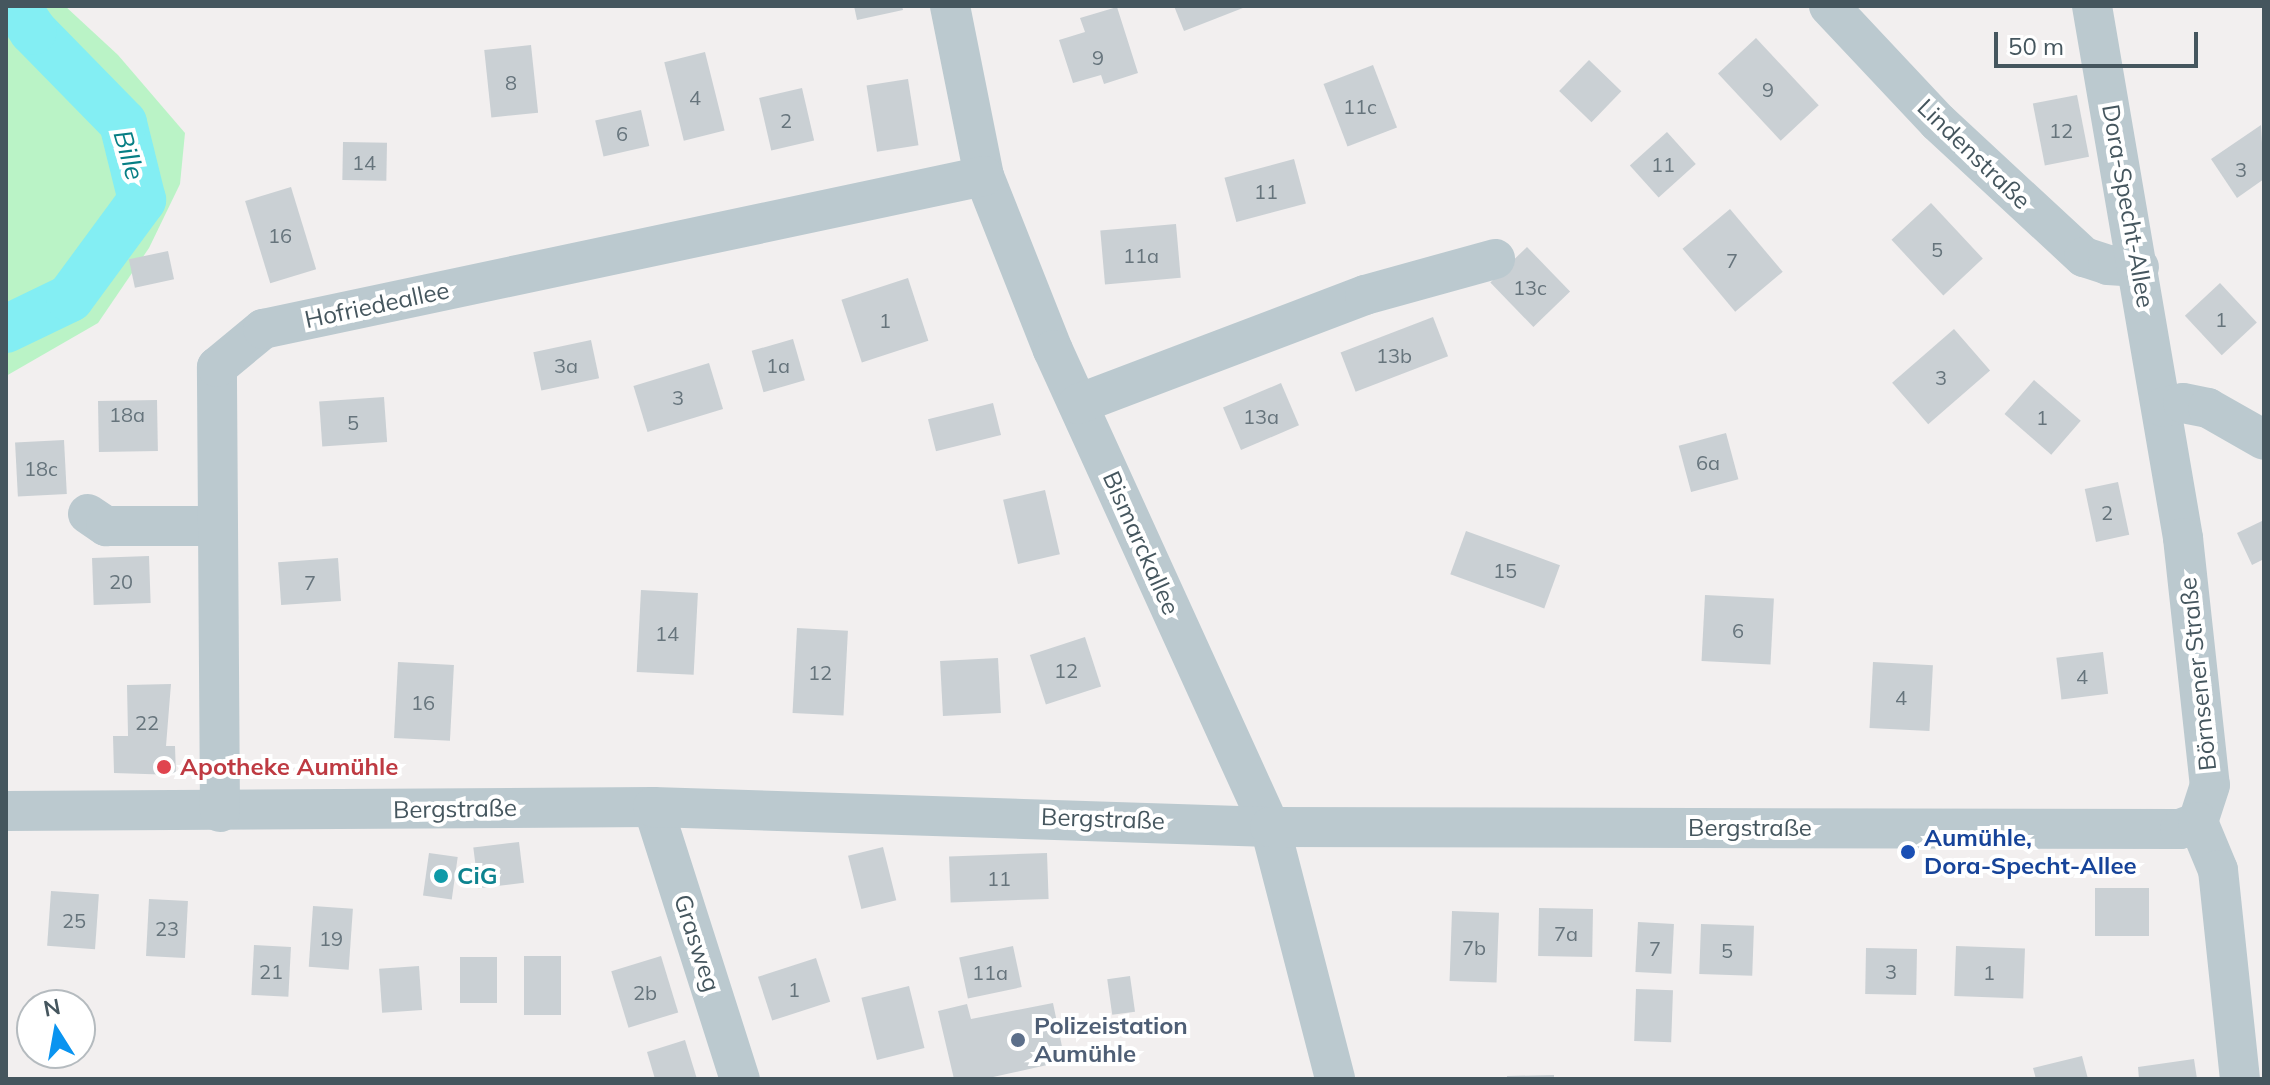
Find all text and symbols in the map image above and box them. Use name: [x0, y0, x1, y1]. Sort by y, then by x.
scale bar: [1998, 16, 2202, 66]
text: 50 m: [2008, 31, 2064, 61]
house number: 9: [1092, 45, 1104, 69]
house number: 8: [505, 70, 517, 94]
house number: 9: [1762, 77, 1774, 101]
house number: 4: [689, 85, 701, 109]
street label: Lindenstraße: [1912, 93, 2036, 215]
house number: 11c: [1343, 94, 1377, 118]
street label: Dora-Specht-Allee: [2096, 102, 2160, 310]
house number: 2: [780, 108, 792, 132]
house number: 12: [2049, 118, 2073, 142]
house number: 6: [616, 121, 628, 145]
water label: Bille: [107, 126, 151, 184]
house number: 14: [352, 150, 376, 174]
house number: 11: [1651, 152, 1675, 176]
house number: 3: [2235, 157, 2247, 181]
house number: 11: [1254, 179, 1278, 203]
house number: 16: [268, 223, 292, 247]
house number: 5: [1931, 237, 1943, 261]
house number: 11a: [1123, 243, 1159, 267]
house number: 7: [1726, 248, 1738, 272]
house number: 13c: [1513, 275, 1547, 299]
street label: Hofriedeallee: [302, 276, 452, 334]
house number: 1: [2215, 307, 2227, 331]
house number: 1: [879, 308, 891, 332]
house number: 13b: [1376, 343, 1412, 367]
house number: 3a: [554, 353, 578, 377]
house number: 1a: [766, 353, 790, 377]
house number: 3: [1935, 365, 1947, 389]
house number: 3: [672, 385, 684, 409]
house number: 18a: [109, 402, 145, 426]
house number: 13a: [1243, 404, 1279, 428]
house number: 1: [2036, 405, 2048, 429]
house number: 5: [347, 410, 359, 434]
house number: 6a: [1696, 450, 1720, 474]
house number: 18c: [24, 456, 58, 480]
street label: Bismarckallee: [1097, 467, 1185, 619]
house number: 2: [2101, 500, 2113, 524]
house number: 15: [1493, 558, 1517, 582]
house number: 20: [109, 569, 133, 593]
house number: 7: [304, 570, 316, 594]
street label: Börnsener Straße: [2174, 576, 2222, 772]
house number: 6: [1732, 618, 1744, 642]
house number: 14: [655, 621, 679, 645]
house number: 12: [1054, 658, 1078, 682]
house number: 12: [808, 660, 832, 684]
house number: 4: [2076, 664, 2088, 688]
house number: 4: [1895, 685, 1907, 709]
house number: 16: [411, 690, 435, 714]
house number: 22: [135, 710, 159, 734]
place label: Apotheke Aumühle: [180, 753, 398, 781]
marker: Apotheke Aumühle: [155, 758, 173, 776]
street label: Bergstraße: [393, 794, 517, 824]
street label: Bergstraße: [1041, 802, 1165, 836]
street label: Bergstraße: [1688, 814, 1812, 842]
place label: Aumühle, Dora-Specht-Allee: [1924, 824, 2137, 880]
marker: Aumühle, Dora-Specht-Allee: [1899, 843, 1917, 861]
place label: CiG: [457, 862, 497, 890]
house number: 11: [987, 866, 1011, 890]
marker: CiG: [432, 867, 450, 885]
street label: Grasweg: [668, 891, 726, 995]
house number: 25: [62, 908, 86, 932]
house number: 23: [155, 916, 179, 940]
house number: 7a: [1554, 921, 1578, 945]
house number: 19: [319, 926, 343, 950]
house number: 7b: [1462, 935, 1486, 959]
house number: 7: [1649, 936, 1661, 960]
house number: 5: [1721, 938, 1733, 962]
house number: 21: [259, 959, 283, 983]
house number: 3: [1885, 959, 1897, 983]
house number: 11a: [972, 960, 1008, 984]
house number: 1: [1983, 960, 1995, 984]
house number: 1: [788, 977, 800, 1001]
house number: 2b: [633, 980, 657, 1004]
north arrow: [16, 989, 96, 1069]
text: N: [41, 992, 63, 1023]
place label: Polizeistation Aumühle: [1034, 1012, 1188, 1068]
marker: Polizeistation Aumühle: [1009, 1031, 1027, 1049]

